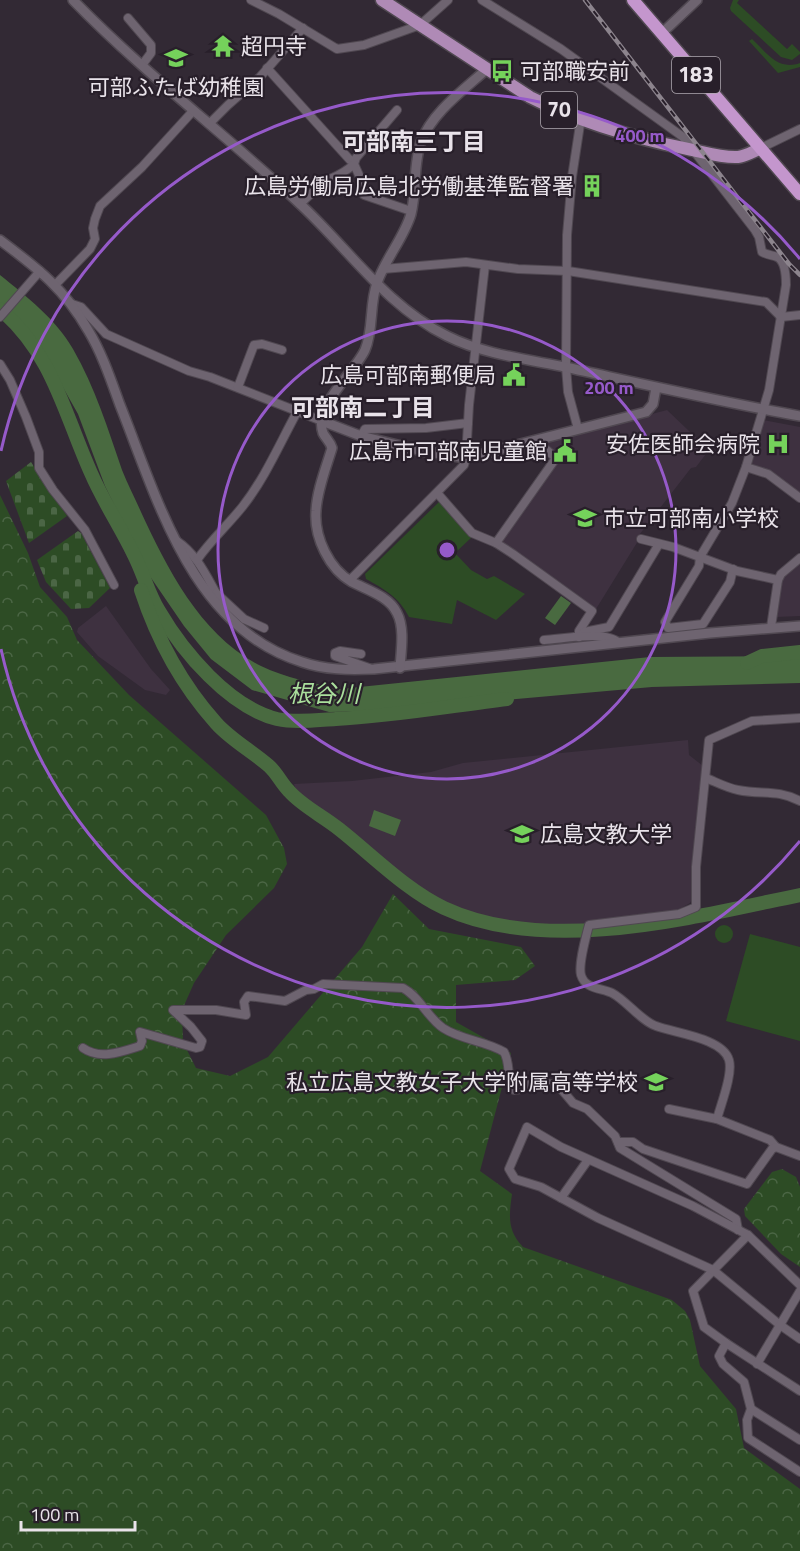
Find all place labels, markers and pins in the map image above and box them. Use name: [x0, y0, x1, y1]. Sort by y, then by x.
place label: 超円寺: [241, 29, 307, 63]
temple icon: 超円寺: [210, 33, 236, 59]
school or university icon: 可部ふたば幼稚園: [163, 45, 189, 71]
place label: 可部職安前: [520, 54, 630, 88]
bus stop icon: 可部職安前: [489, 58, 515, 84]
place label: 可部ふたば幼稚園: [88, 70, 264, 104]
place label: 広島労働局広島北労働基準監督署: [244, 169, 574, 203]
building icon: 広島労働局広島北労働基準監督署: [579, 173, 605, 199]
place label: 広島可部南郵便局: [320, 358, 496, 392]
public building icon: 広島可部南郵便局: [501, 362, 527, 388]
place label: 安佐医師会病院: [606, 427, 760, 461]
hospital icon: 安佐医師会病院: [765, 431, 791, 457]
place label: 広島市可部南児童館: [349, 434, 547, 468]
public building icon: 広島市可部南児童館: [552, 438, 578, 464]
place label: 市立可部南小学校: [603, 501, 779, 535]
school or university icon: 市立可部南小学校: [572, 505, 598, 531]
centre of rings: [437, 540, 457, 560]
place label: 広島文教大学: [540, 817, 672, 851]
school or university icon: 広島文教大学: [509, 821, 535, 847]
place label: 私立広島文教女子大学附属高等学校: [286, 1065, 638, 1099]
school or university icon: 私立広島文教女子大学附属高等学校: [643, 1069, 669, 1095]

